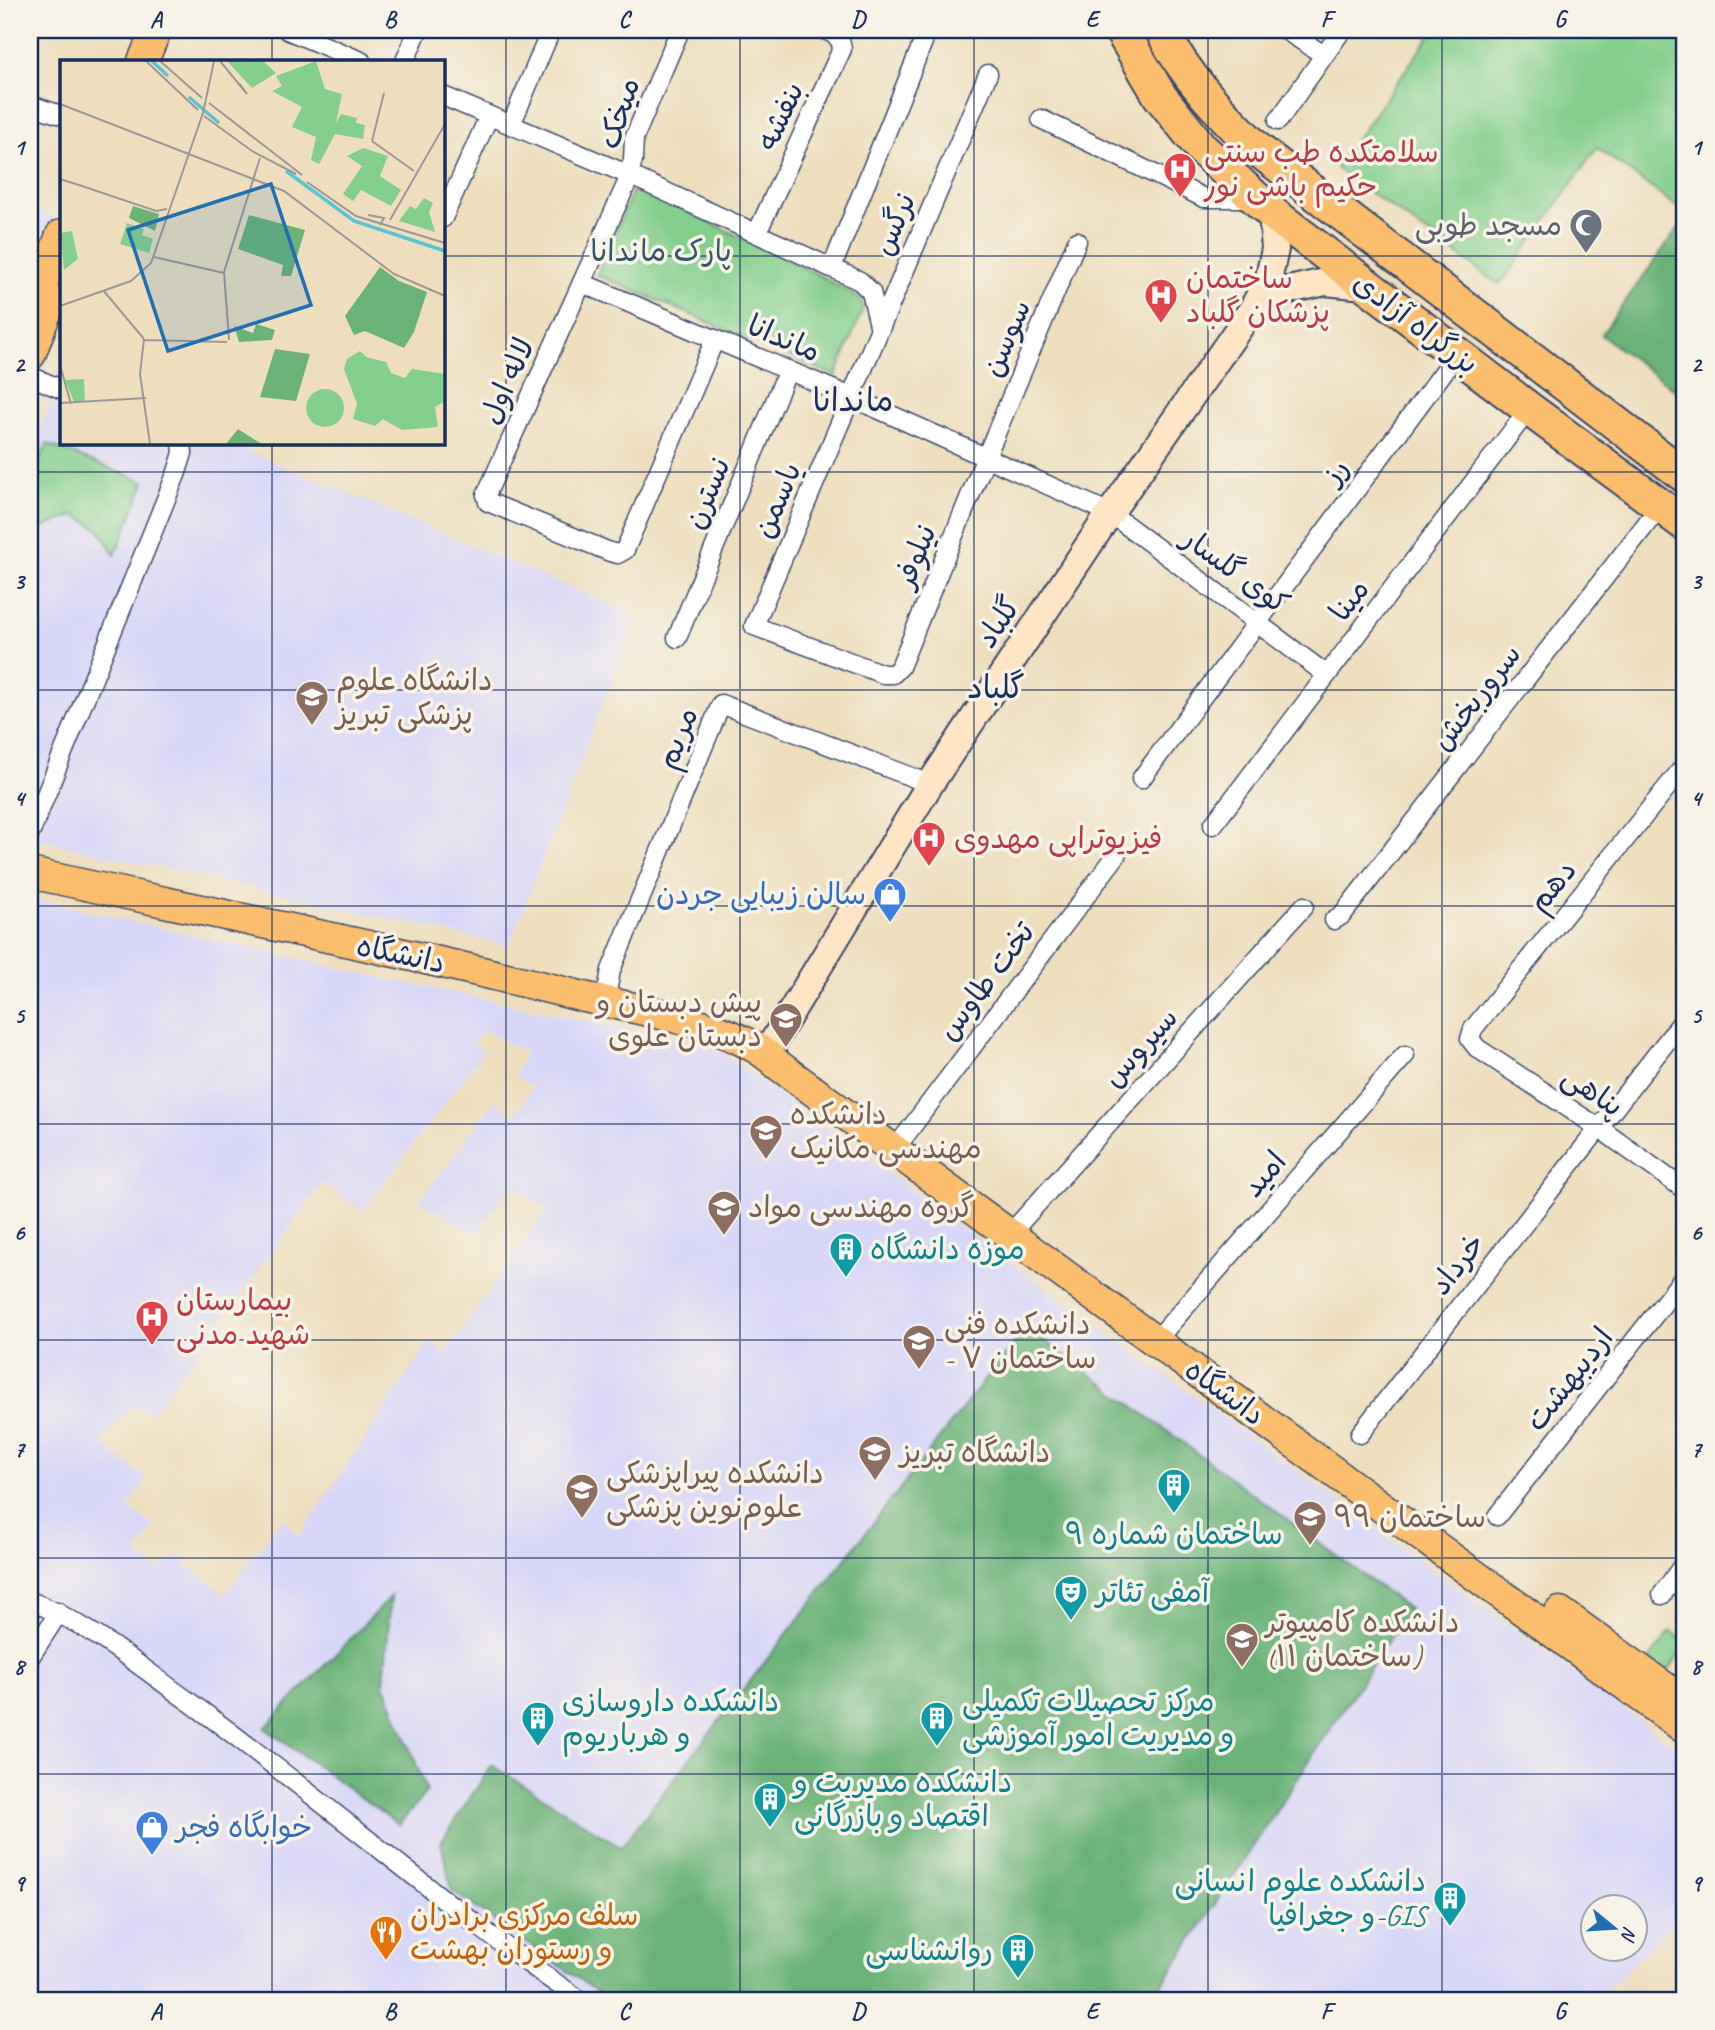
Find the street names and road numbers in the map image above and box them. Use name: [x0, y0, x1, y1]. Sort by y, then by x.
street label: میخک: [590, 73, 648, 153]
street label: بنفشه: [748, 76, 812, 156]
street label: نرگس: [864, 187, 924, 261]
street label: بزرگراه آزادی: [1346, 263, 1486, 383]
street label: سوسن: [973, 294, 1039, 382]
street label: ماندانا: [742, 306, 826, 370]
street label: لاله اول: [471, 332, 543, 430]
street label: رز: [1311, 450, 1357, 494]
street label: نسترن: [675, 451, 739, 535]
street label: یاسمن: [744, 456, 810, 544]
street label: کوی گلسار: [1173, 518, 1297, 623]
street label: نیلوفر: [884, 519, 946, 596]
street label: مینا: [1321, 571, 1377, 629]
street label: گلباد: [967, 589, 1029, 655]
street label: سروربخش: [1423, 636, 1529, 758]
street label: مریم: [647, 701, 709, 776]
street label: دهم: [1519, 852, 1587, 922]
street label: تخت طاوس: [929, 914, 1043, 1048]
street label: دانشگاه: [353, 926, 449, 982]
street label: سیروس: [1094, 999, 1186, 1095]
street label: پناهی: [1555, 1057, 1631, 1125]
street label: امید: [1234, 1143, 1294, 1205]
street label: خرداد: [1421, 1225, 1493, 1303]
street label: اردیبهشت: [1517, 1319, 1621, 1439]
street label: دانشگاه: [1178, 1350, 1272, 1434]

